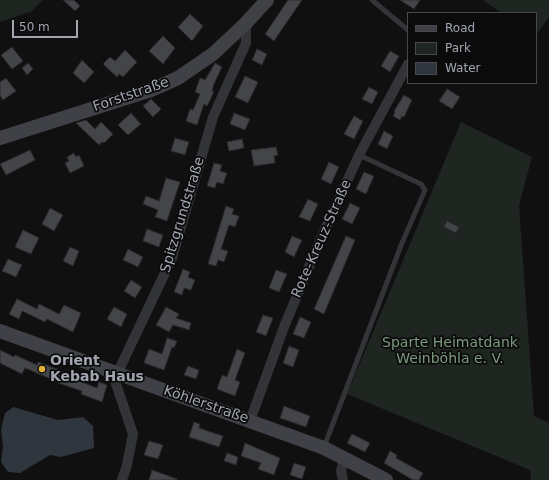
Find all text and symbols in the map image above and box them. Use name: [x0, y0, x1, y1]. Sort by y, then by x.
scale bar: [14, 12, 80, 38]
legend: [407, 12, 537, 84]
text: 50 m: [19, 20, 50, 34]
text: Road: [445, 21, 475, 35]
text: Park: [445, 41, 471, 55]
text: Water: [445, 61, 480, 75]
street label: Forststraße: [91, 74, 171, 116]
street label: Spitzgrundstraße: [157, 155, 209, 275]
street label: Rote-Kreuz-Straße: [288, 177, 356, 301]
park label: Sparte Heimatdank Weinböhla e. V.: [382, 335, 518, 368]
place label: Orient Kebab Haus: [50, 353, 144, 386]
marker: Orient Kebab Haus: [37, 364, 47, 374]
street label: Köhlerstraße: [161, 383, 251, 427]

